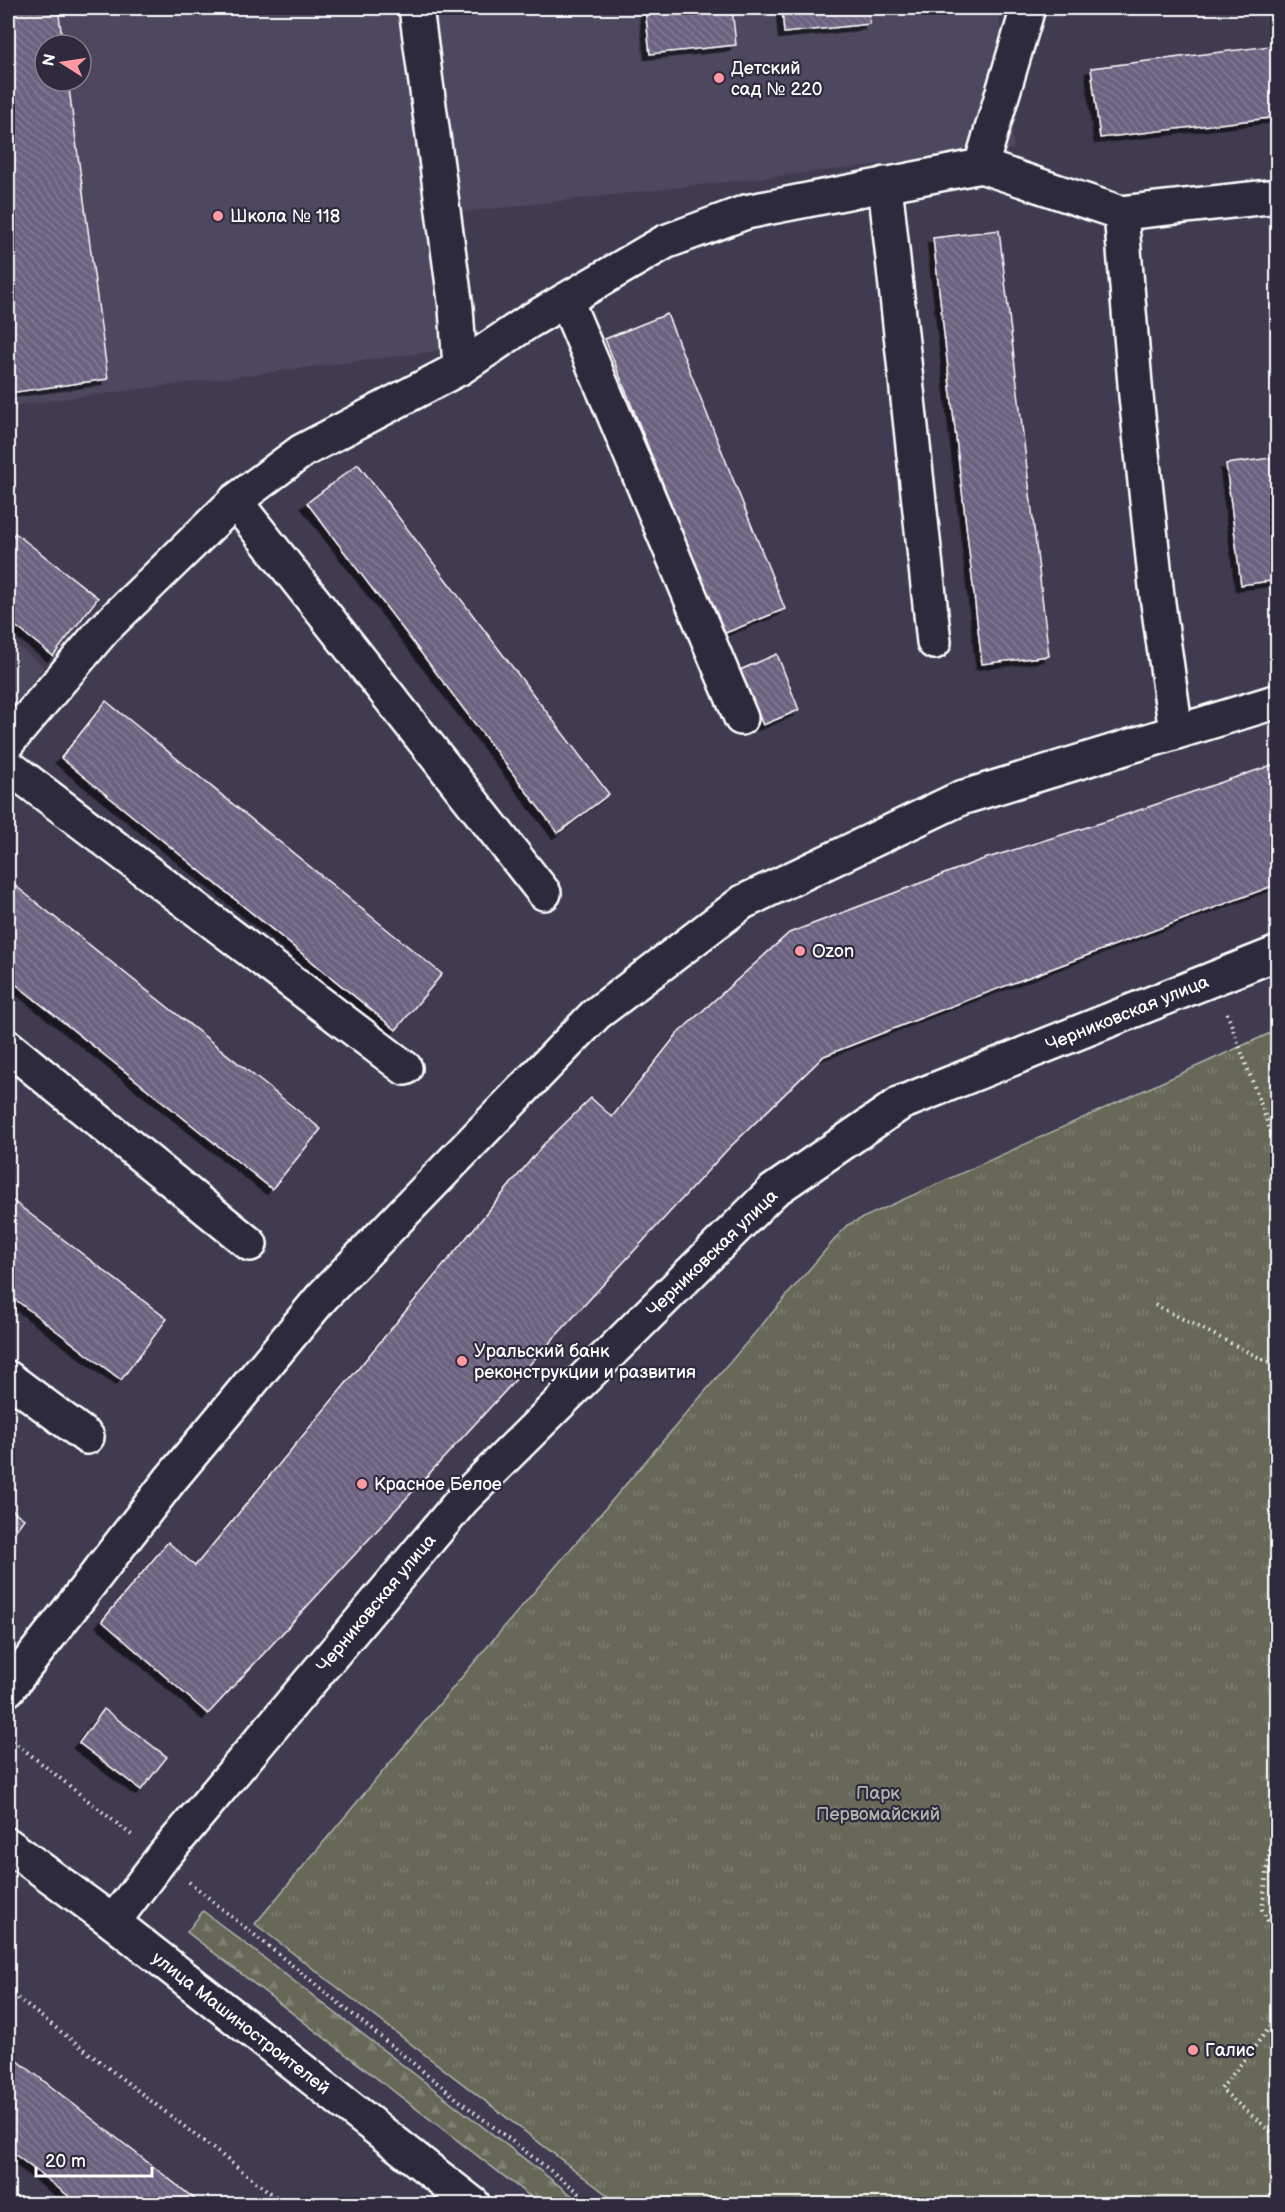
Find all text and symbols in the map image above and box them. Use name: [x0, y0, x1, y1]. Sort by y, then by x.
north arrow: [33, 33, 93, 93]
text: N: [39, 52, 60, 68]
place label: Детский сад № 220: [731, 58, 822, 100]
marker: Детский сад № 220: [712, 71, 726, 85]
place label: Школа № 118: [230, 206, 340, 227]
marker: Школа № 118: [211, 209, 225, 223]
place label: Ozon: [812, 941, 854, 962]
marker: Ozon: [793, 944, 807, 958]
street label: Черниковская улица: [1043, 971, 1212, 1056]
street label: Черниковская улица: [643, 1185, 782, 1321]
place label: Уральский банк реконструкции и развития: [474, 1341, 696, 1383]
marker: Уральский банк реконструкции и развития: [455, 1354, 469, 1368]
place label: Красное Белое: [374, 1474, 502, 1495]
marker: Красное Белое: [355, 1477, 369, 1491]
street label: Черниковская улица: [312, 1530, 441, 1677]
park label: Парк Первомайский: [816, 1783, 940, 1825]
street label: улица Машиностроителей: [148, 1948, 334, 2099]
place label: Галис: [1205, 2040, 1255, 2061]
marker: Галис: [1186, 2043, 1200, 2057]
scale bar: [36, 2140, 152, 2178]
text: 20 m: [45, 2151, 86, 2172]

